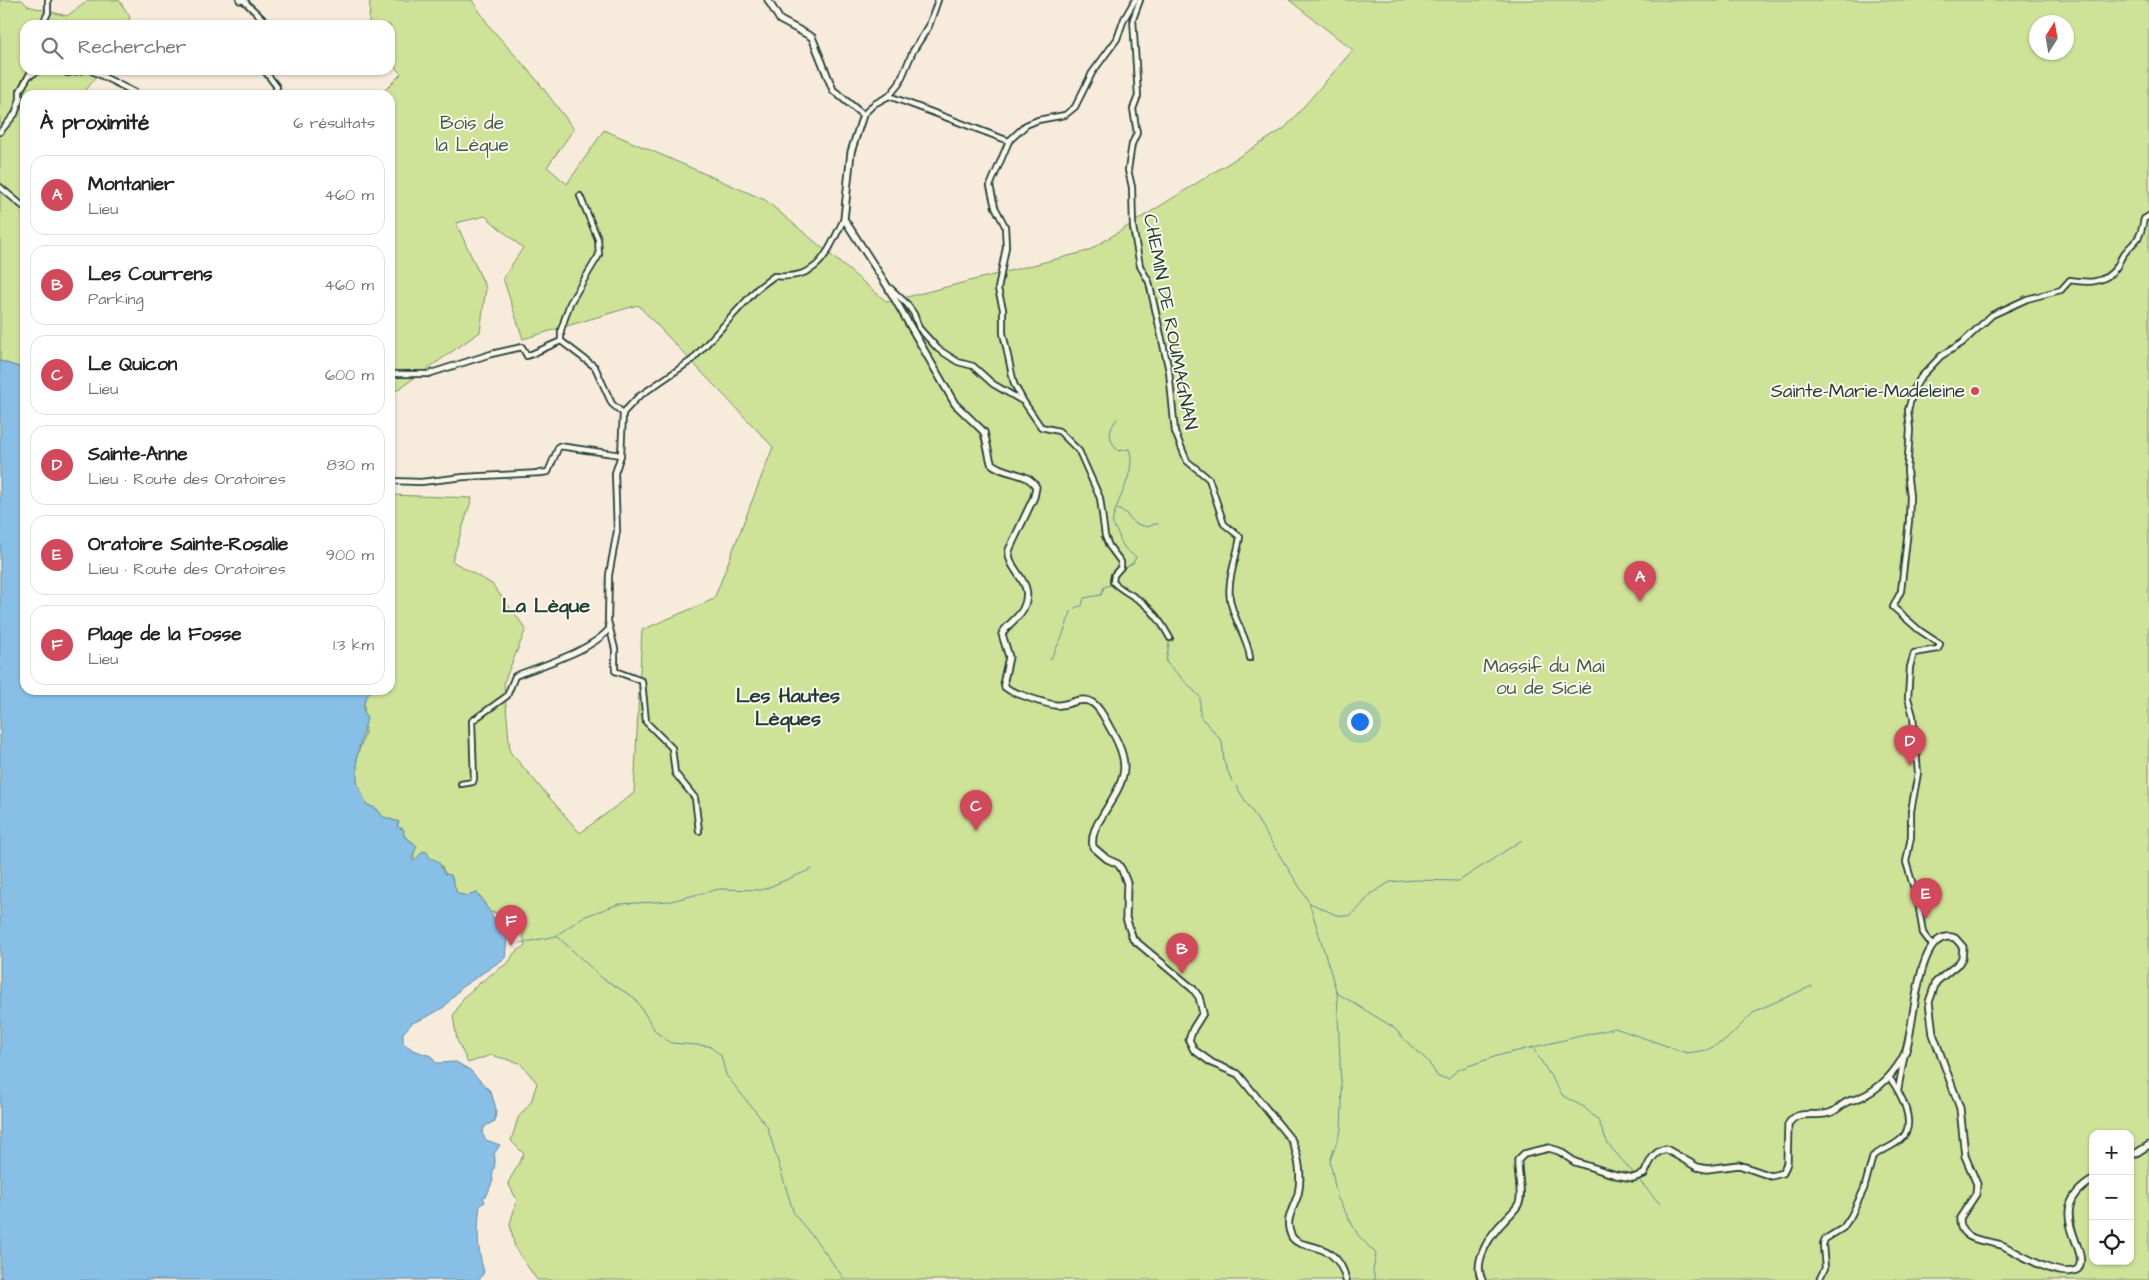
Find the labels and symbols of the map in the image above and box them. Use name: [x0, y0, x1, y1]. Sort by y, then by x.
north arrow: [2029, 15, 2074, 60]
park label: Bois de la Lèque: [435, 110, 509, 159]
street label: CHEMIN DE ROUMAGNAN: [1136, 212, 1204, 432]
place label: Sainte-Marie-Madeleine: [1771, 378, 1965, 405]
marker: Sainte-Marie-Madeleine: [1969, 385, 1981, 397]
pin: A: [1624, 561, 1656, 602]
district label: La Lèque: [502, 592, 590, 620]
park label: Massif du Mai ou de Sicié: [1483, 653, 1605, 702]
district label: Les Hautes Lèques: [736, 682, 840, 733]
your location: [1347, 709, 1373, 735]
pin: D: [1894, 725, 1926, 766]
pin: C: [960, 790, 992, 831]
pin: E: [1910, 878, 1942, 919]
pin: F: [495, 905, 527, 946]
pin: B: [1166, 933, 1198, 974]

